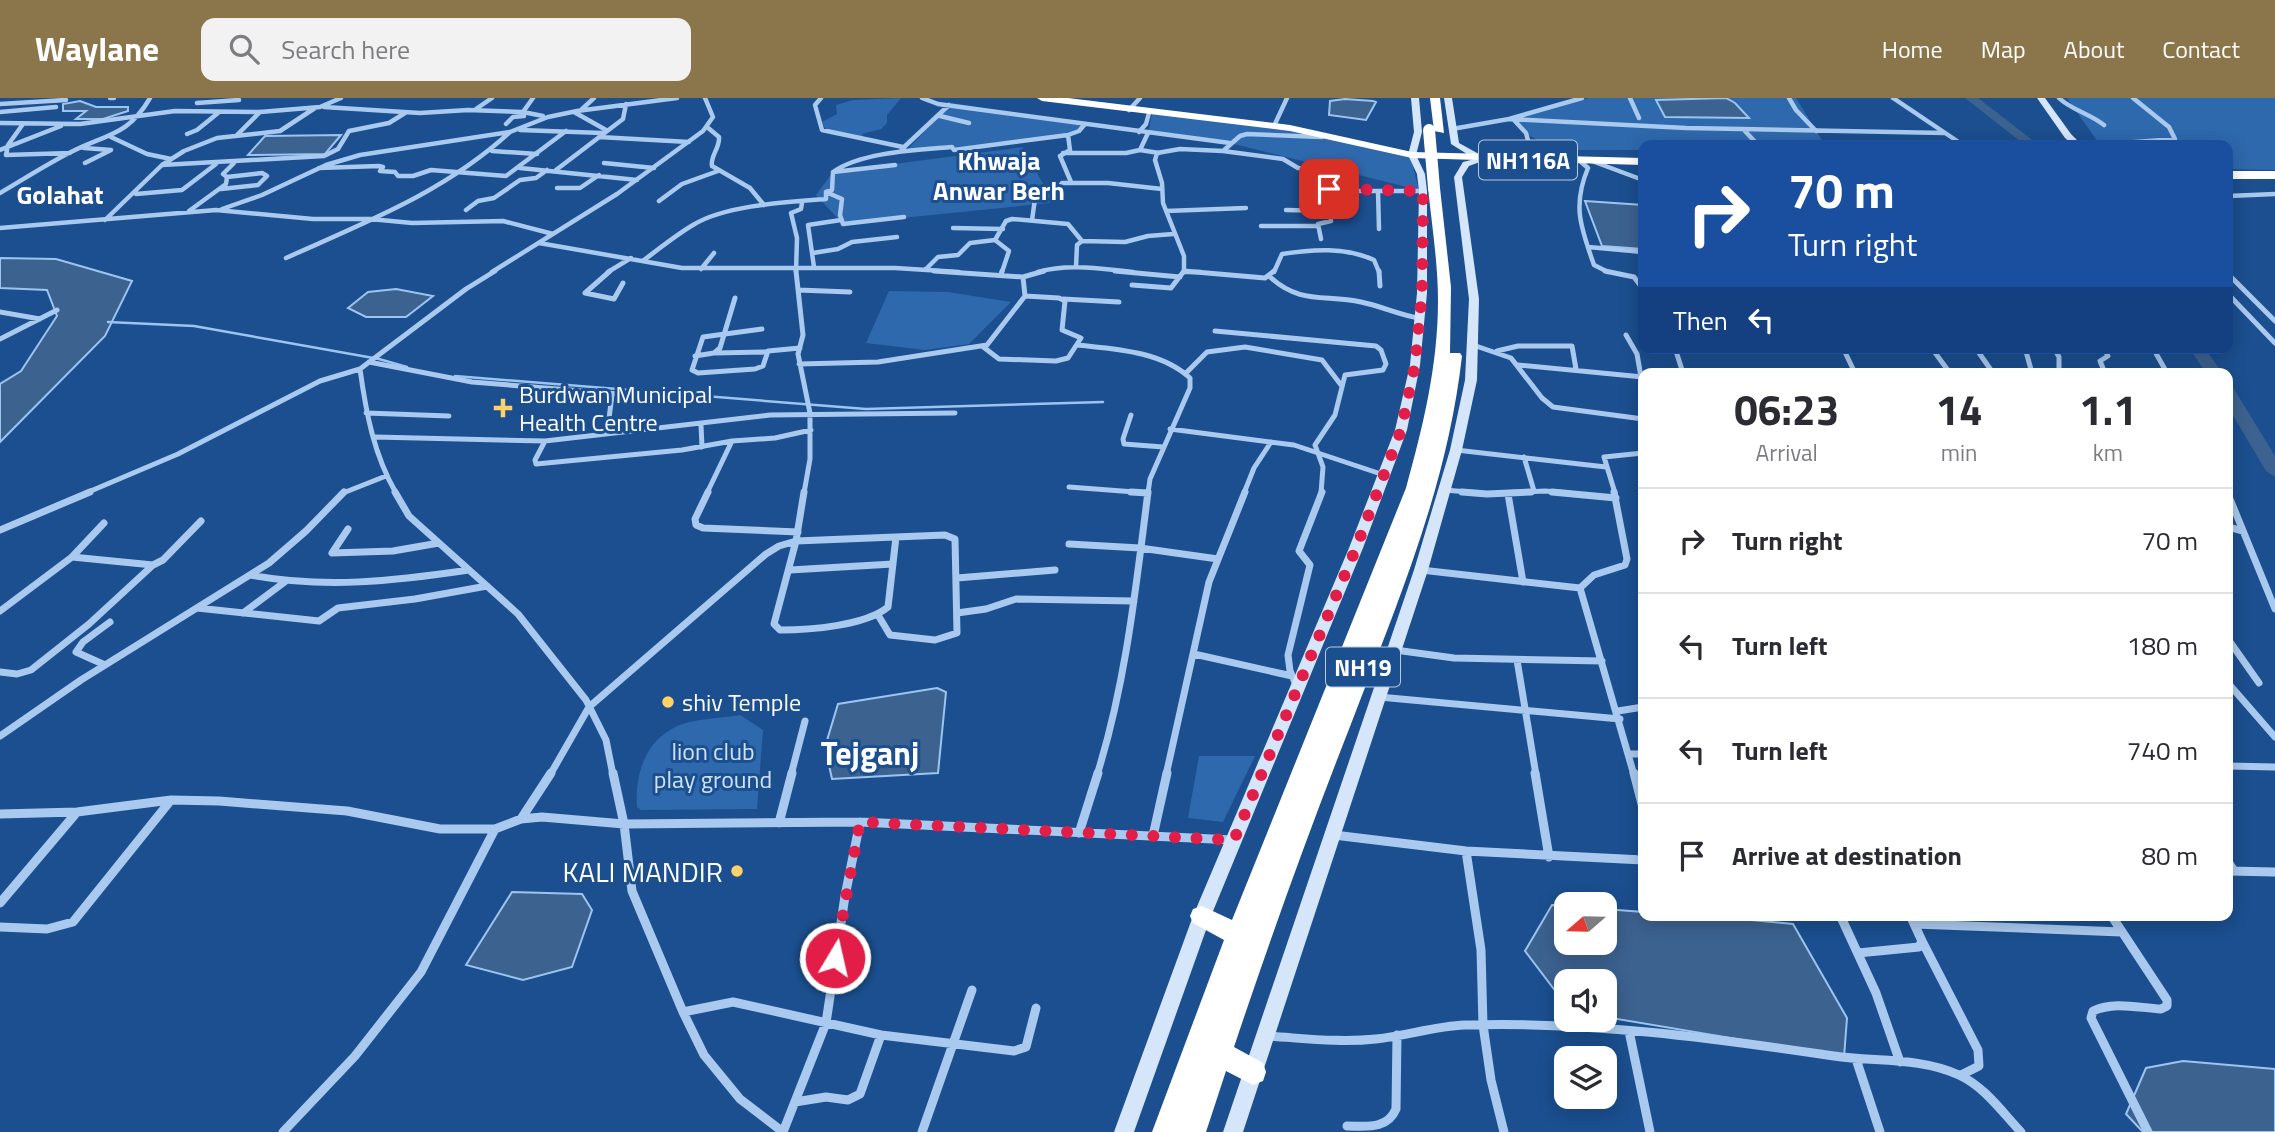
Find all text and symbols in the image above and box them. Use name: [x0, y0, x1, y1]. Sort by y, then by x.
search box: [201, 18, 691, 81]
text: Waylane: [35, 24, 159, 74]
icon: search: [225, 30, 263, 68]
text: Search here: [281, 30, 410, 69]
text: Home: [1882, 31, 1943, 67]
text: Map: [1981, 31, 2026, 67]
text: About: [2064, 31, 2124, 67]
text: Contact: [2162, 31, 2240, 67]
district label: Khwaja Anwar Berh: [933, 141, 1065, 210]
road number: NH116A: [1479, 141, 1577, 180]
text: 70 m: [1788, 152, 1895, 227]
pin: [1299, 159, 1359, 219]
icon: right: [1673, 168, 1764, 259]
icon: arrive: [1310, 170, 1348, 208]
district label: Golahat: [16, 175, 104, 214]
text: Turn right: [1788, 220, 1917, 268]
text: Then: [1673, 301, 1728, 340]
icon: left: [1742, 301, 1780, 339]
place label: Burdwan Municipal Health Centre: [519, 376, 713, 440]
text: 06:23: [1734, 377, 1839, 441]
text: 14: [1936, 377, 1983, 441]
text: 1.1: [2079, 377, 2137, 441]
marker: Burdwan Municipal Health Centre: [493, 398, 513, 418]
text: Arrival: [1756, 435, 1818, 470]
text: min: [1941, 435, 1977, 470]
text: km: [2093, 435, 2123, 470]
text: Turn right: [1732, 521, 1843, 560]
text: 70 m: [2141, 521, 2198, 560]
icon: right: [1673, 522, 1711, 560]
text: Turn left: [1732, 626, 1827, 665]
text: 180 m: [2127, 626, 2198, 665]
icon: left: [1673, 627, 1711, 665]
road number: NH19: [1326, 648, 1400, 687]
place label: shiv Temple: [682, 684, 801, 720]
marker: shiv Temple: [660, 694, 676, 710]
district label: Tejganj: [821, 729, 919, 777]
text: Turn left: [1732, 731, 1827, 770]
text: 740 m: [2127, 731, 2198, 770]
icon: left: [1673, 732, 1711, 770]
park label: lion club play ground: [654, 733, 772, 797]
text: Arrive at destination: [1732, 836, 1962, 875]
text: 80 m: [2141, 836, 2198, 875]
icon: arrive: [1673, 837, 1711, 875]
place label: KALI MANDIR: [563, 850, 723, 893]
marker: KALI MANDIR: [729, 863, 745, 879]
north arrow: [1554, 892, 1617, 956]
map controls: [1554, 892, 1617, 1109]
position arrow: [798, 921, 872, 995]
button: sound: [1554, 969, 1617, 1032]
button: layers: [1554, 1046, 1617, 1109]

